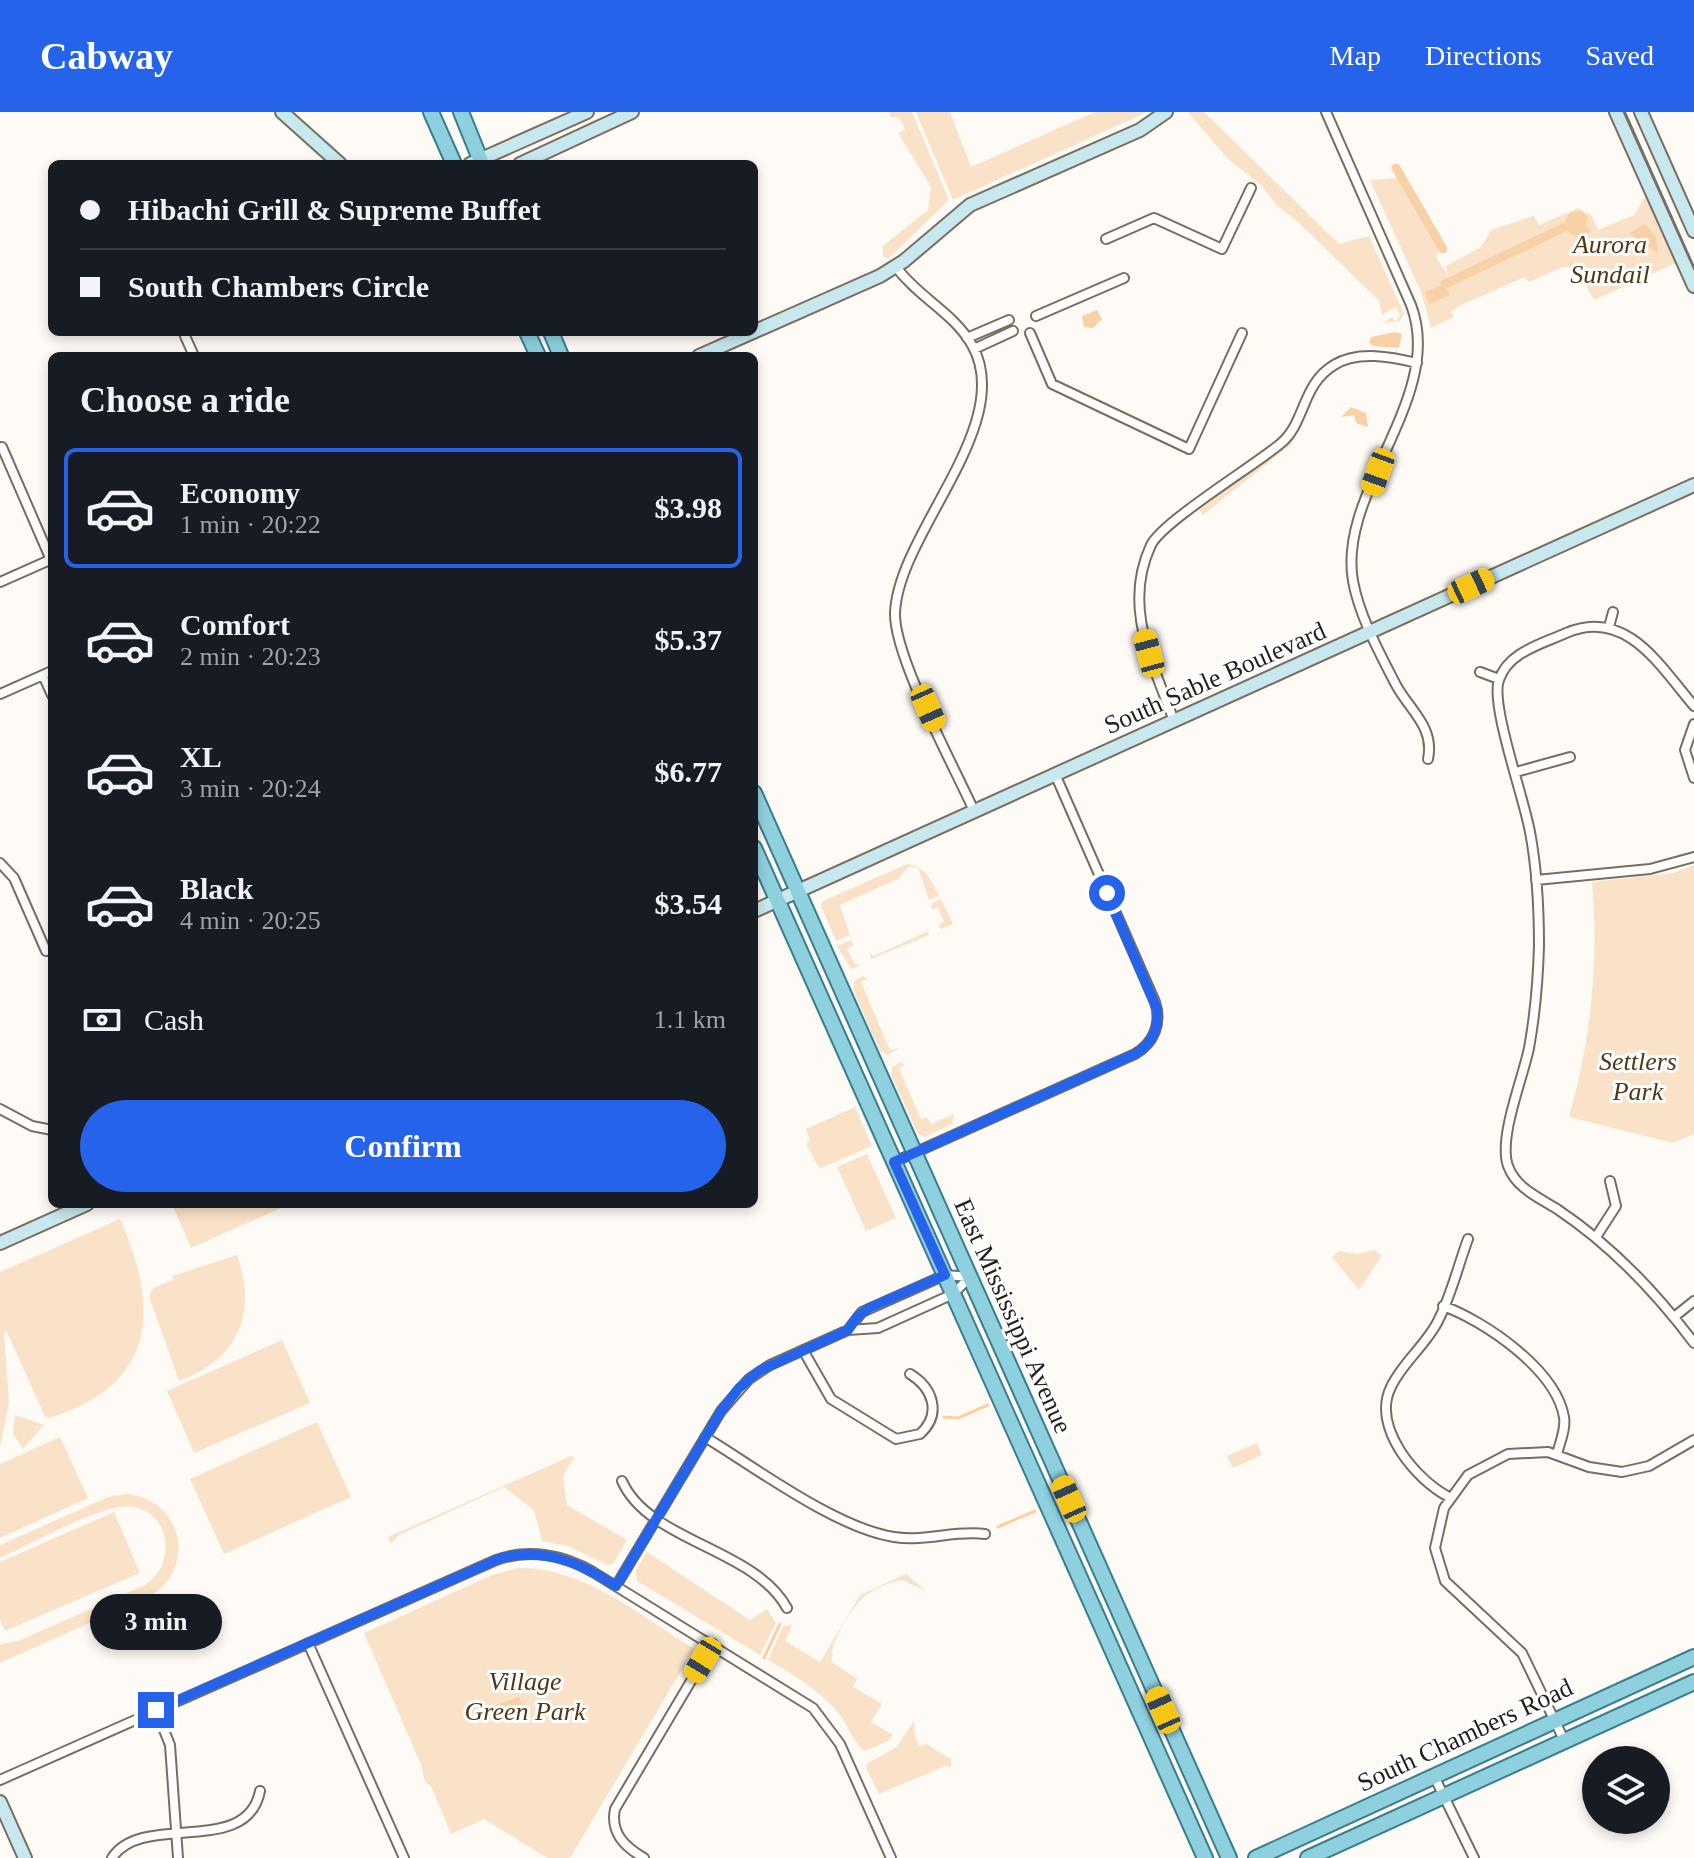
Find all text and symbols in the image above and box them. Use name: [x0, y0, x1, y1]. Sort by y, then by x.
text: Cabway: [40, 35, 173, 77]
text: Map: [1330, 40, 1381, 71]
text: Directions: [1425, 40, 1542, 71]
text: Saved: [1586, 40, 1654, 71]
text: Hibachi Grill & Supreme Buffet: [128, 193, 541, 226]
park label: Aurora Sundail: [1570, 230, 1650, 289]
text: South Chambers Circle: [128, 270, 429, 303]
text: Choose a ride: [80, 380, 290, 420]
car: [1359, 445, 1397, 499]
icon: car: [84, 472, 156, 544]
text: Economy: [180, 476, 300, 509]
text: $3.98: [655, 491, 722, 524]
text: 1 min · 20:22: [180, 510, 321, 539]
car: [1444, 565, 1498, 607]
icon: car: [84, 604, 156, 676]
text: Comfort: [180, 608, 290, 641]
street label: South Sable Boulevard: [1100, 616, 1330, 740]
text: $5.37: [655, 623, 722, 656]
car: [1131, 627, 1167, 679]
text: 2 min · 20:23: [180, 642, 321, 671]
car: [907, 681, 949, 735]
icon: car: [84, 736, 156, 808]
text: XL: [180, 740, 222, 773]
text: $6.77: [655, 755, 722, 788]
text: 3 min · 20:24: [180, 774, 321, 803]
icon: car: [84, 868, 156, 940]
text: Black: [180, 872, 253, 905]
route start: [1089, 875, 1125, 911]
text: $3.54: [655, 887, 722, 920]
text: 4 min · 20:25: [180, 906, 321, 935]
icon: cash: [80, 998, 124, 1042]
text: Cash: [144, 1003, 204, 1036]
text: 1.1 km: [654, 1005, 726, 1034]
park label: Settlers Park: [1599, 1047, 1677, 1106]
button: Confirm: [80, 1100, 726, 1192]
street label: East Mississippi Avenue: [948, 1194, 1078, 1438]
car: [1048, 1472, 1090, 1526]
callout: 3 min: [90, 1594, 222, 1650]
text: 3 min: [125, 1607, 187, 1636]
car: [680, 1633, 726, 1687]
park label: Village Green Park: [464, 1667, 586, 1726]
street label: South Chambers Road: [1353, 1672, 1577, 1798]
car: [1142, 1683, 1184, 1737]
route end: [138, 1692, 174, 1728]
map controls: [1582, 1746, 1670, 1834]
button: layers: [1582, 1746, 1670, 1834]

